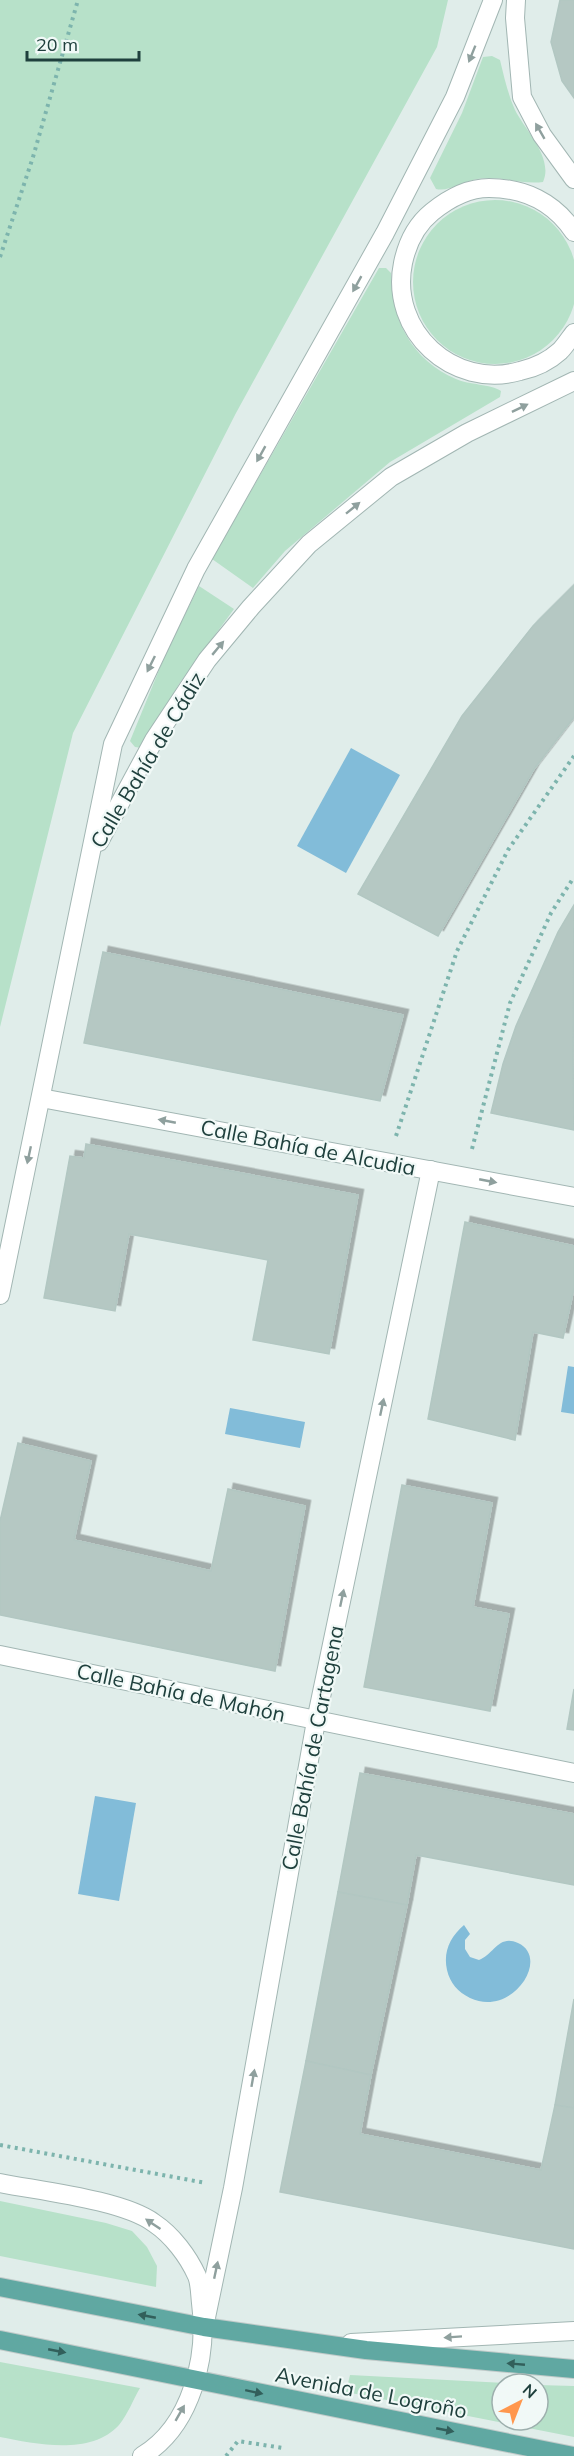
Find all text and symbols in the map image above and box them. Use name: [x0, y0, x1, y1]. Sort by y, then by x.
scale bar: [27, 24, 140, 62]
text: 20 m: [36, 33, 78, 56]
one-way arrow: [467, 46, 477, 64]
one-way arrow: [535, 122, 545, 139]
one-way arrow: [351, 276, 362, 292]
one-way arrow: [511, 403, 528, 413]
one-way arrow: [256, 446, 266, 463]
one-way arrow: [345, 502, 361, 515]
one-way arrow: [211, 640, 224, 656]
one-way arrow: [146, 655, 156, 673]
street label: Calle Bahía de Cádiz: [84, 667, 210, 852]
street label: Calle Bahía de Alcudia: [198, 1113, 418, 1181]
one-way arrow: [157, 1116, 176, 1125]
one-way arrow: [24, 1146, 33, 1165]
one-way arrow: [479, 1177, 498, 1186]
one-way arrow: [377, 1397, 387, 1416]
one-way arrow: [338, 1588, 347, 1607]
street label: Calle Bahía de Cartagena: [275, 1623, 349, 1873]
street label: Calle Bahía de Mahón: [75, 1657, 288, 1727]
one-way arrow: [249, 2069, 258, 2088]
one-way arrow: [145, 2218, 161, 2230]
one-way arrow: [212, 2260, 221, 2279]
one-way arrow: [137, 2311, 156, 2320]
one-way arrow: [443, 2332, 462, 2341]
one-way arrow: [48, 2347, 67, 2356]
one-way arrow: [506, 2359, 525, 2369]
street label: Avenida de Logroño: [273, 2361, 469, 2423]
north arrow: [490, 2372, 550, 2432]
text: N: [519, 2379, 541, 2402]
one-way arrow: [244, 2388, 263, 2397]
one-way arrow: [175, 2405, 186, 2421]
one-way arrow: [435, 2426, 454, 2436]

